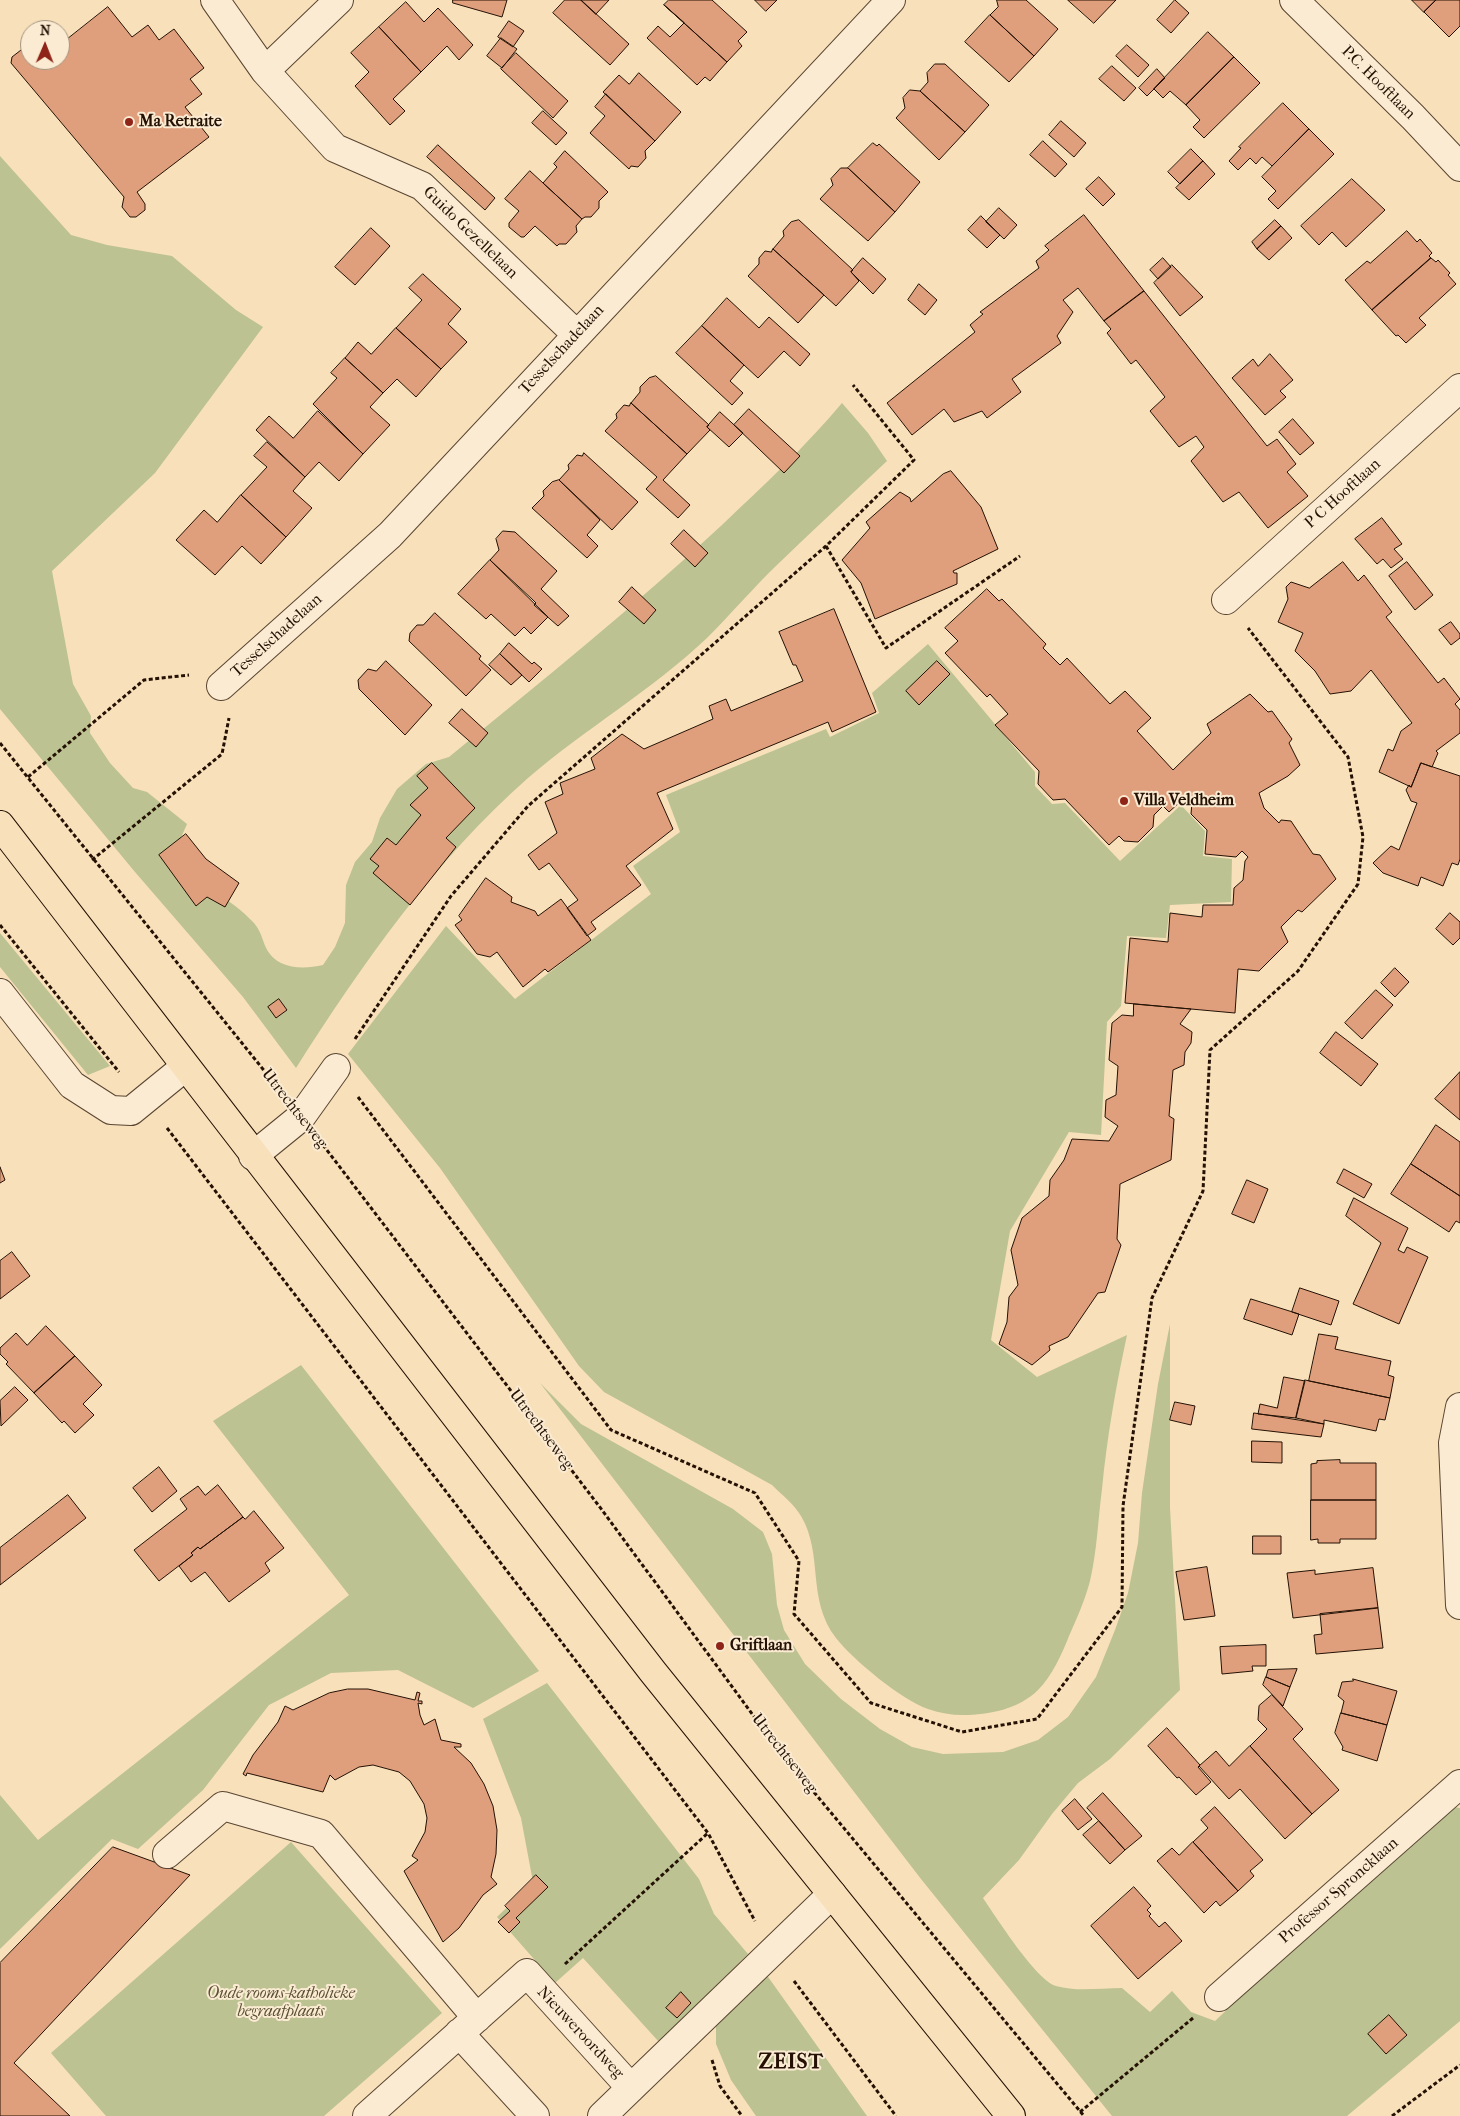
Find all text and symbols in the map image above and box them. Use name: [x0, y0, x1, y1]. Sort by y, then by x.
north arrow: [20, 20, 70, 70]
text: N: [40, 22, 51, 39]
street label: P.C. Hooftlaan: [1337, 42, 1419, 124]
place label: Ma Retraite: [139, 112, 222, 132]
marker: Ma Retraite: [123, 116, 135, 128]
street label: Guido Gezellelaan: [419, 183, 521, 283]
street label: Tesselschadelaan: [515, 301, 609, 399]
street label: P C Hooftlaan: [1301, 455, 1385, 533]
street label: Tesselschadelaan: [228, 590, 326, 682]
place label: Villa Veldheim: [1134, 791, 1234, 811]
marker: Villa Veldheim: [1118, 795, 1130, 807]
street label: Utrechtseweg: [257, 1065, 331, 1153]
street label: Utrechtseweg: [504, 1386, 578, 1474]
place label: Griftlaan: [730, 1636, 792, 1656]
marker: Griftlaan: [714, 1640, 726, 1652]
street label: Utrechtseweg: [747, 1710, 821, 1798]
street label: Professor Sproncklaan: [1275, 1834, 1403, 1948]
street label: Nieuweroordweg: [532, 1983, 628, 2083]
park label: Oude rooms-katholieke begraafplaats: [207, 1984, 355, 2022]
district label: ZEIST: [758, 2050, 824, 2076]

